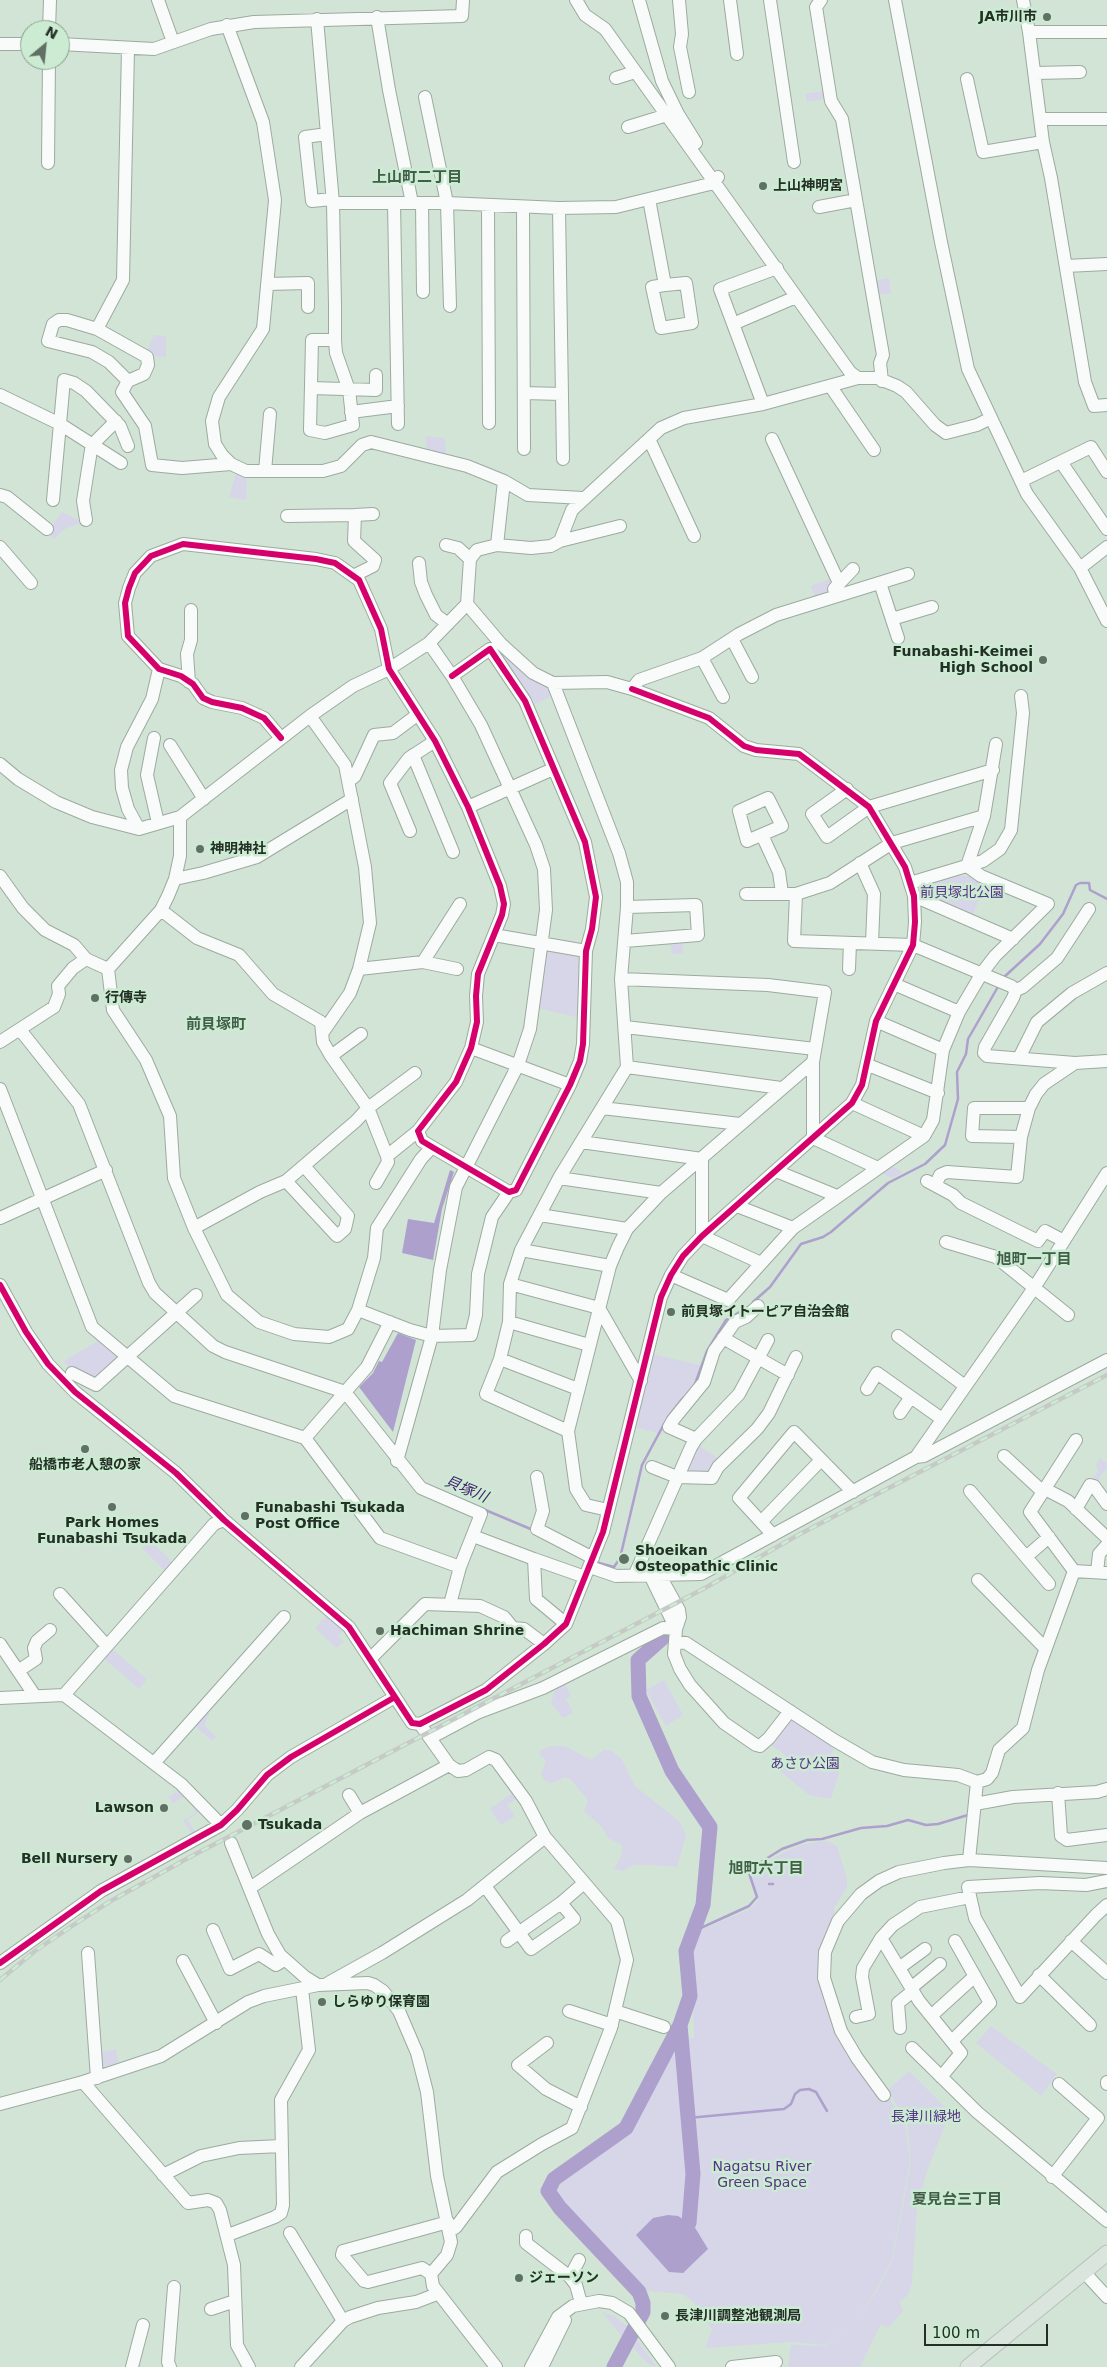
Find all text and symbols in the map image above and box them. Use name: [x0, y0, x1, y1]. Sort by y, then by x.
place label: JA市川市: [979, 9, 1037, 25]
marker: JA市川市: [1041, 11, 1053, 23]
north arrow: [20, 20, 70, 70]
text: N: [43, 23, 61, 42]
district label: 上山町二丁目: [372, 169, 462, 187]
place label: 上山神明宮: [773, 178, 843, 194]
marker: 上山神明宮: [757, 180, 769, 192]
place label: Funabashi-Keimei High School: [893, 644, 1033, 676]
marker: Funabashi-Keimei High School: [1037, 654, 1049, 666]
place label: 神明神社: [210, 841, 266, 857]
marker: 神明神社: [194, 843, 206, 855]
park label: 前貝塚北公園: [920, 885, 1004, 901]
place label: 行傳寺: [105, 990, 147, 1006]
marker: 行傳寺: [89, 992, 101, 1004]
district label: 前貝塚町: [186, 1016, 246, 1034]
district label: 旭町一丁目: [997, 1251, 1071, 1269]
place label: 前貝塚イトーピア自治会館: [681, 1304, 849, 1320]
marker: 前貝塚イトーピア自治会館: [665, 1306, 677, 1318]
marker: 船橋市老人憩の家: [79, 1443, 91, 1455]
place label: 船橋市老人憩の家: [29, 1457, 141, 1473]
water label: 貝塚川: [442, 1473, 490, 1507]
place label: Funabashi Tsukada Post Office: [255, 1500, 405, 1532]
marker: Park Homes Funabashi Tsukada: [106, 1501, 118, 1513]
marker: Funabashi Tsukada Post Office: [239, 1510, 251, 1522]
place label: Park Homes Funabashi Tsukada: [37, 1515, 187, 1548]
place label: Shoeikan Osteopathic Clinic: [635, 1543, 778, 1575]
marker: Shoeikan Osteopathic Clinic: [617, 1552, 631, 1566]
place label: Hachiman Shrine: [390, 1623, 524, 1639]
marker: Hachiman Shrine: [374, 1625, 386, 1637]
park label: あさひ公園: [770, 1756, 840, 1772]
place label: Lawson: [95, 1800, 154, 1816]
marker: Lawson: [158, 1802, 170, 1814]
place label: Tsukada: [258, 1817, 322, 1833]
marker: Tsukada: [240, 1818, 254, 1832]
place label: Bell Nursery: [21, 1851, 118, 1867]
marker: Bell Nursery: [122, 1853, 134, 1865]
district label: 旭町六丁目: [729, 1860, 803, 1878]
place label: しらゆり保育園: [332, 1994, 430, 2010]
marker: しらゆり保育園: [316, 1996, 328, 2008]
park label: 長津川緑地: [891, 2109, 961, 2125]
park label: Nagatsu River Green Space: [713, 2159, 811, 2192]
district label: 夏見台三丁目: [912, 2191, 1002, 2209]
place label: ジェーソン: [529, 2270, 599, 2286]
marker: ジェーソン: [513, 2272, 525, 2284]
place label: 長津川調整池観測局: [675, 2308, 801, 2324]
marker: 長津川調整池観測局: [659, 2310, 671, 2322]
scale bar: [927, 2314, 1051, 2346]
text: 100 m: [932, 2324, 980, 2342]

